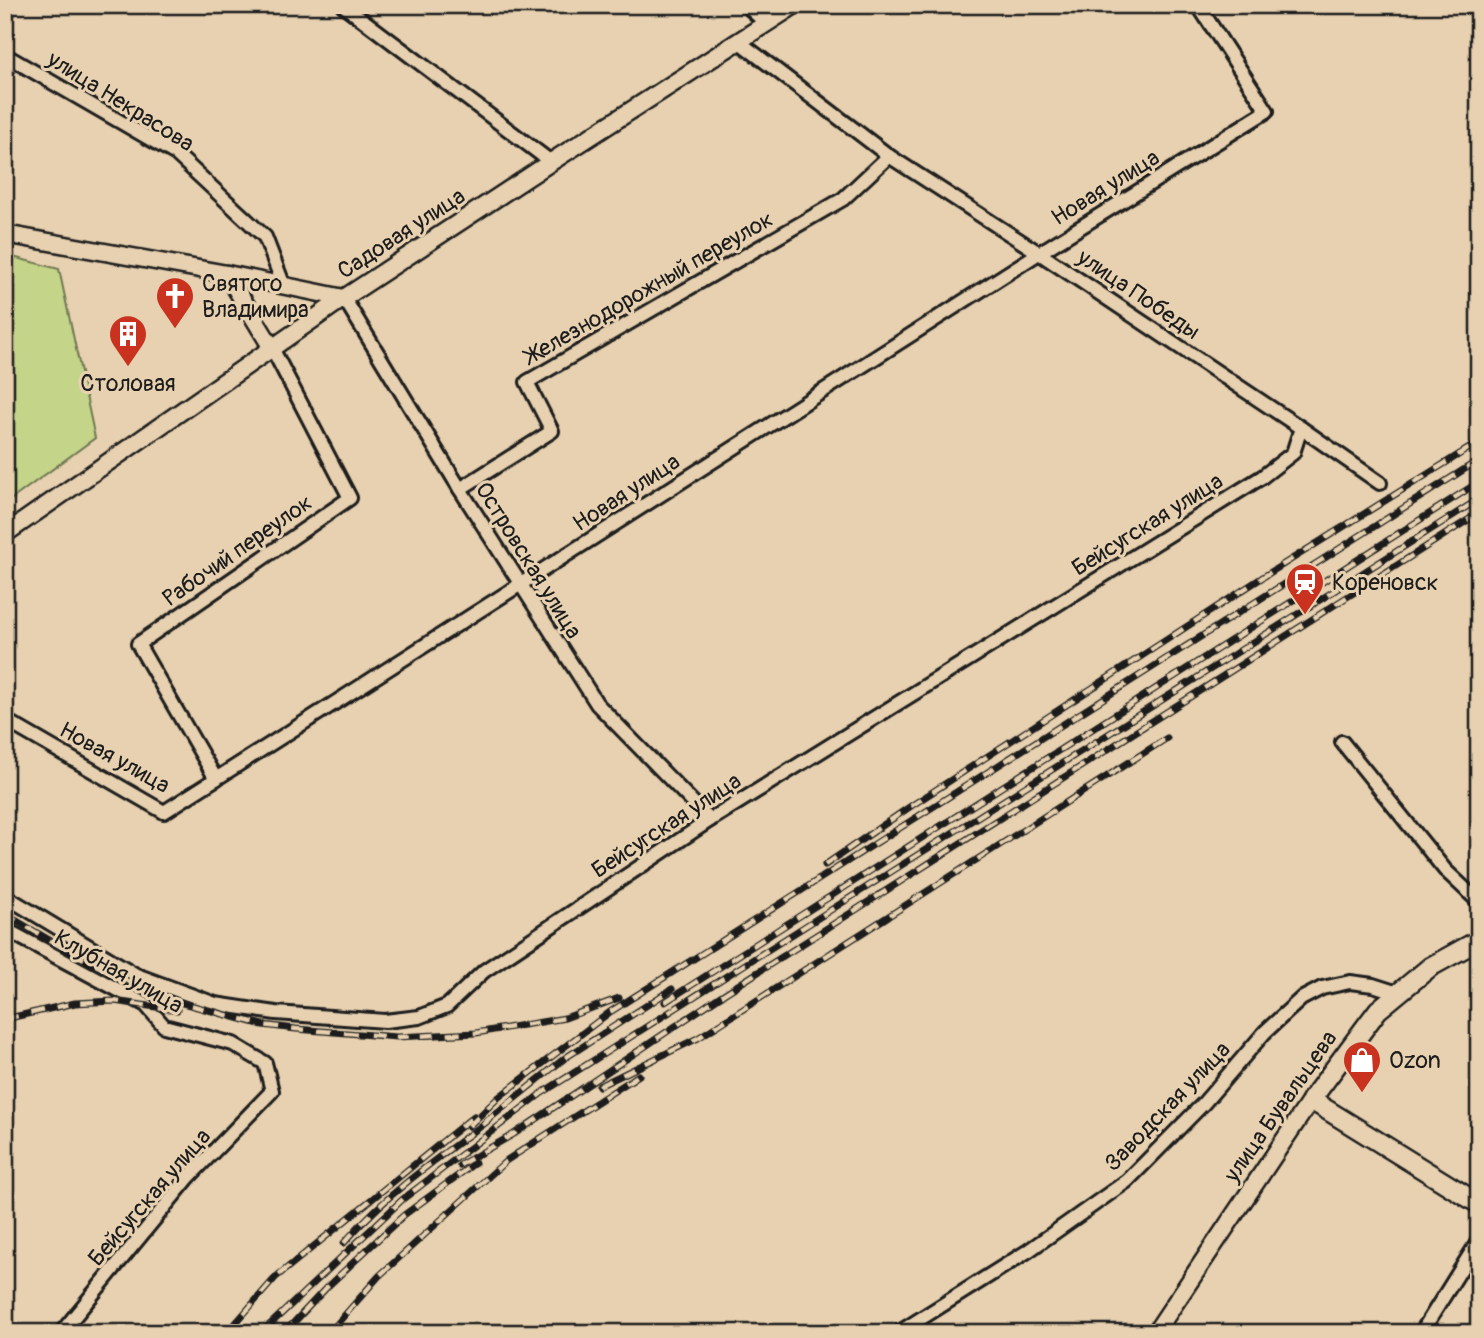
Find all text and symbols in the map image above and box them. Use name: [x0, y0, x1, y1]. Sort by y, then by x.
street label: улица Некрасова: [41, 44, 199, 158]
street label: Новая улица: [1046, 143, 1165, 232]
street label: Садовая улица: [332, 181, 470, 285]
street label: Железнодорожный переулок: [518, 205, 778, 372]
street label: улица Победы: [1071, 242, 1206, 346]
place label: Святого Владимира: [202, 269, 309, 324]
church icon: Святого Владимира: [154, 275, 196, 330]
building icon: Столовая: [107, 313, 149, 368]
place label: Столовая: [80, 369, 176, 398]
street label: Новая улица: [567, 447, 685, 538]
street label: Бейсугская улица: [1066, 466, 1228, 583]
street label: Островская улица: [469, 477, 588, 644]
street label: Рабочий переулок: [157, 488, 318, 613]
station icon: Кореновск: [1284, 561, 1326, 616]
place label: Кореновск: [1332, 568, 1439, 597]
street label: Новая улица: [54, 715, 175, 800]
street label: Бейсугская улица: [586, 766, 747, 885]
street label: Клубная улица: [49, 923, 188, 1020]
street label: улица Бувальцева: [1217, 1025, 1343, 1188]
street label: Заводская улица: [1098, 1035, 1237, 1177]
shop icon: Ozon: [1341, 1039, 1383, 1094]
place label: Ozon: [1389, 1046, 1441, 1075]
street label: Бейсугская улица: [82, 1123, 217, 1272]

